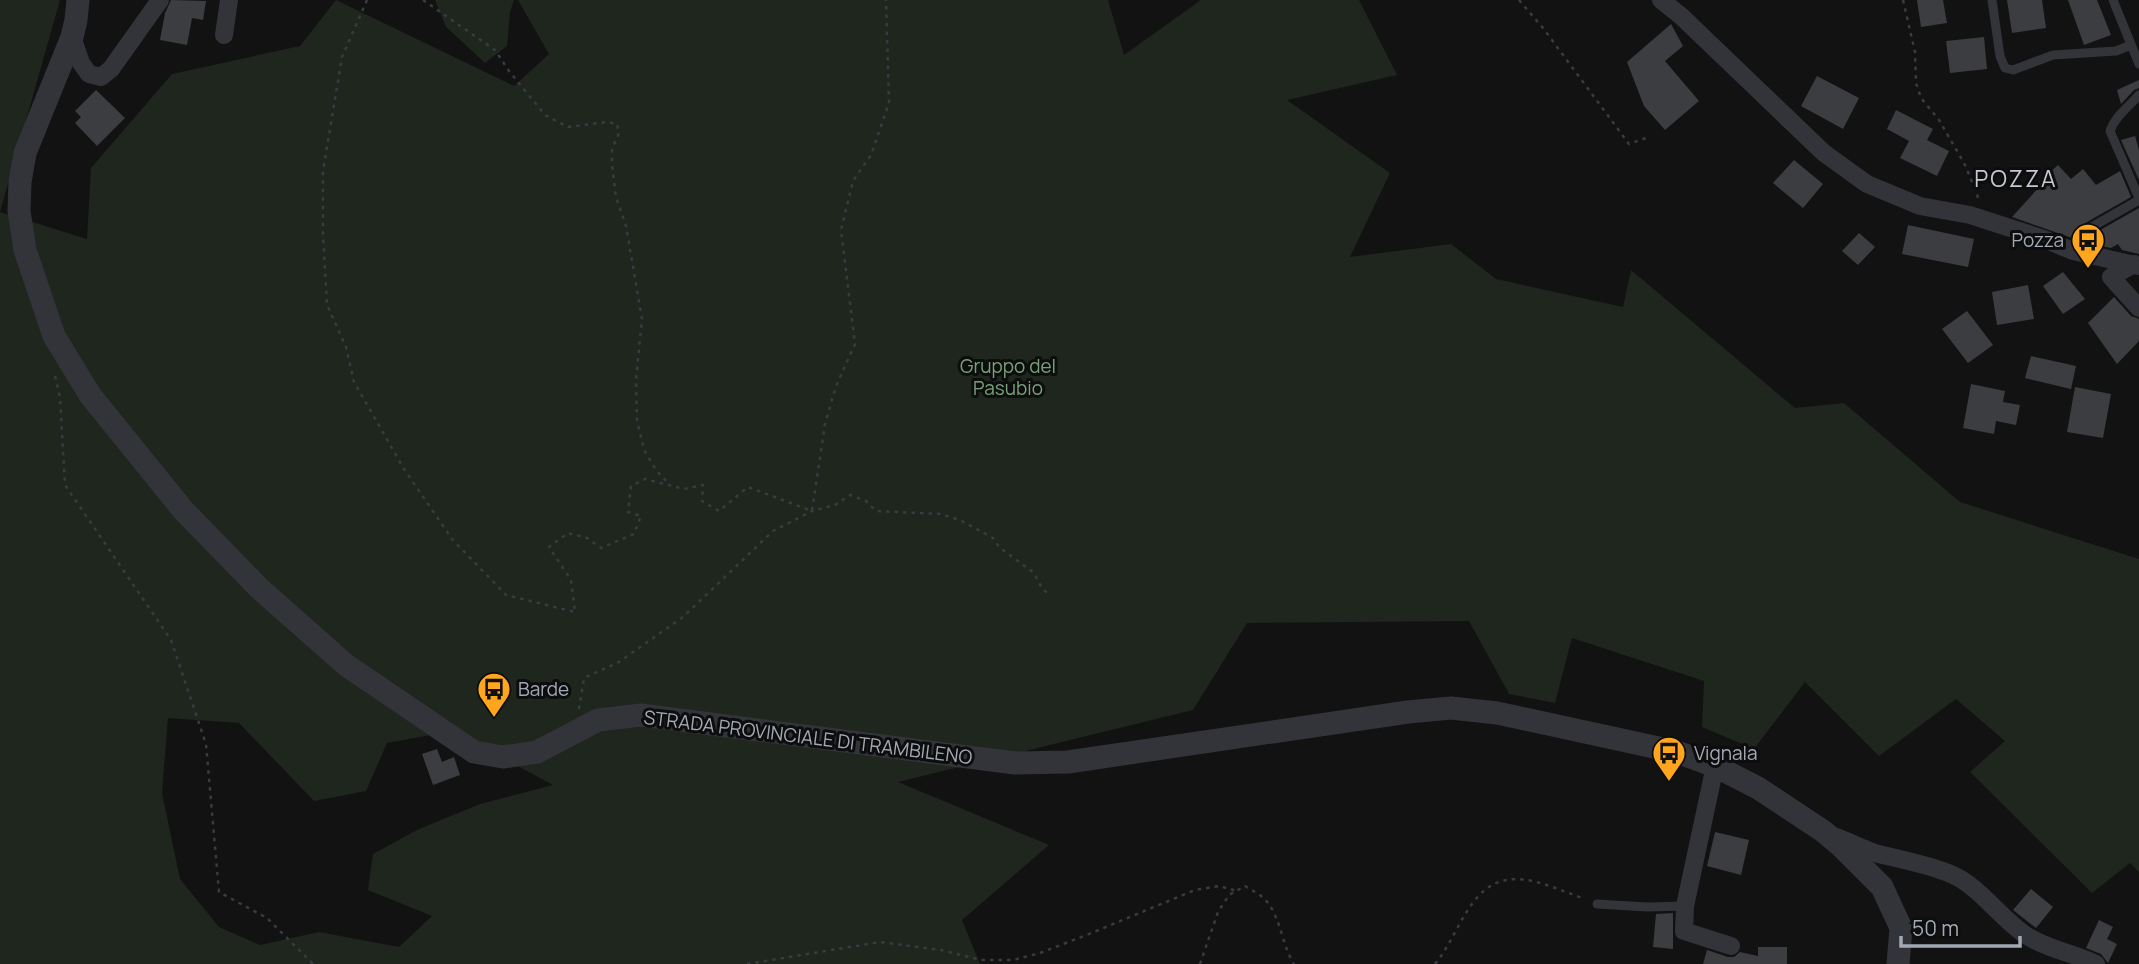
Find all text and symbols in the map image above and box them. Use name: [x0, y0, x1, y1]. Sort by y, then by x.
district label: POZZA: [1974, 162, 2058, 194]
bus stop icon: Pozza: [2069, 221, 2107, 270]
place label: Pozza: [2012, 227, 2064, 253]
park label: Gruppo del Pasubio: [960, 353, 1056, 401]
bus stop icon: Barde: [475, 670, 513, 719]
place label: Barde: [518, 676, 569, 702]
street label: STRADA PROVINCIALE DI TRAMBILENO: [642, 704, 974, 770]
bus stop icon: Vignala: [1650, 734, 1688, 783]
place label: Vignala: [1694, 740, 1758, 766]
scale bar: [1901, 904, 2020, 948]
text: 50 m: [1912, 914, 1959, 942]

